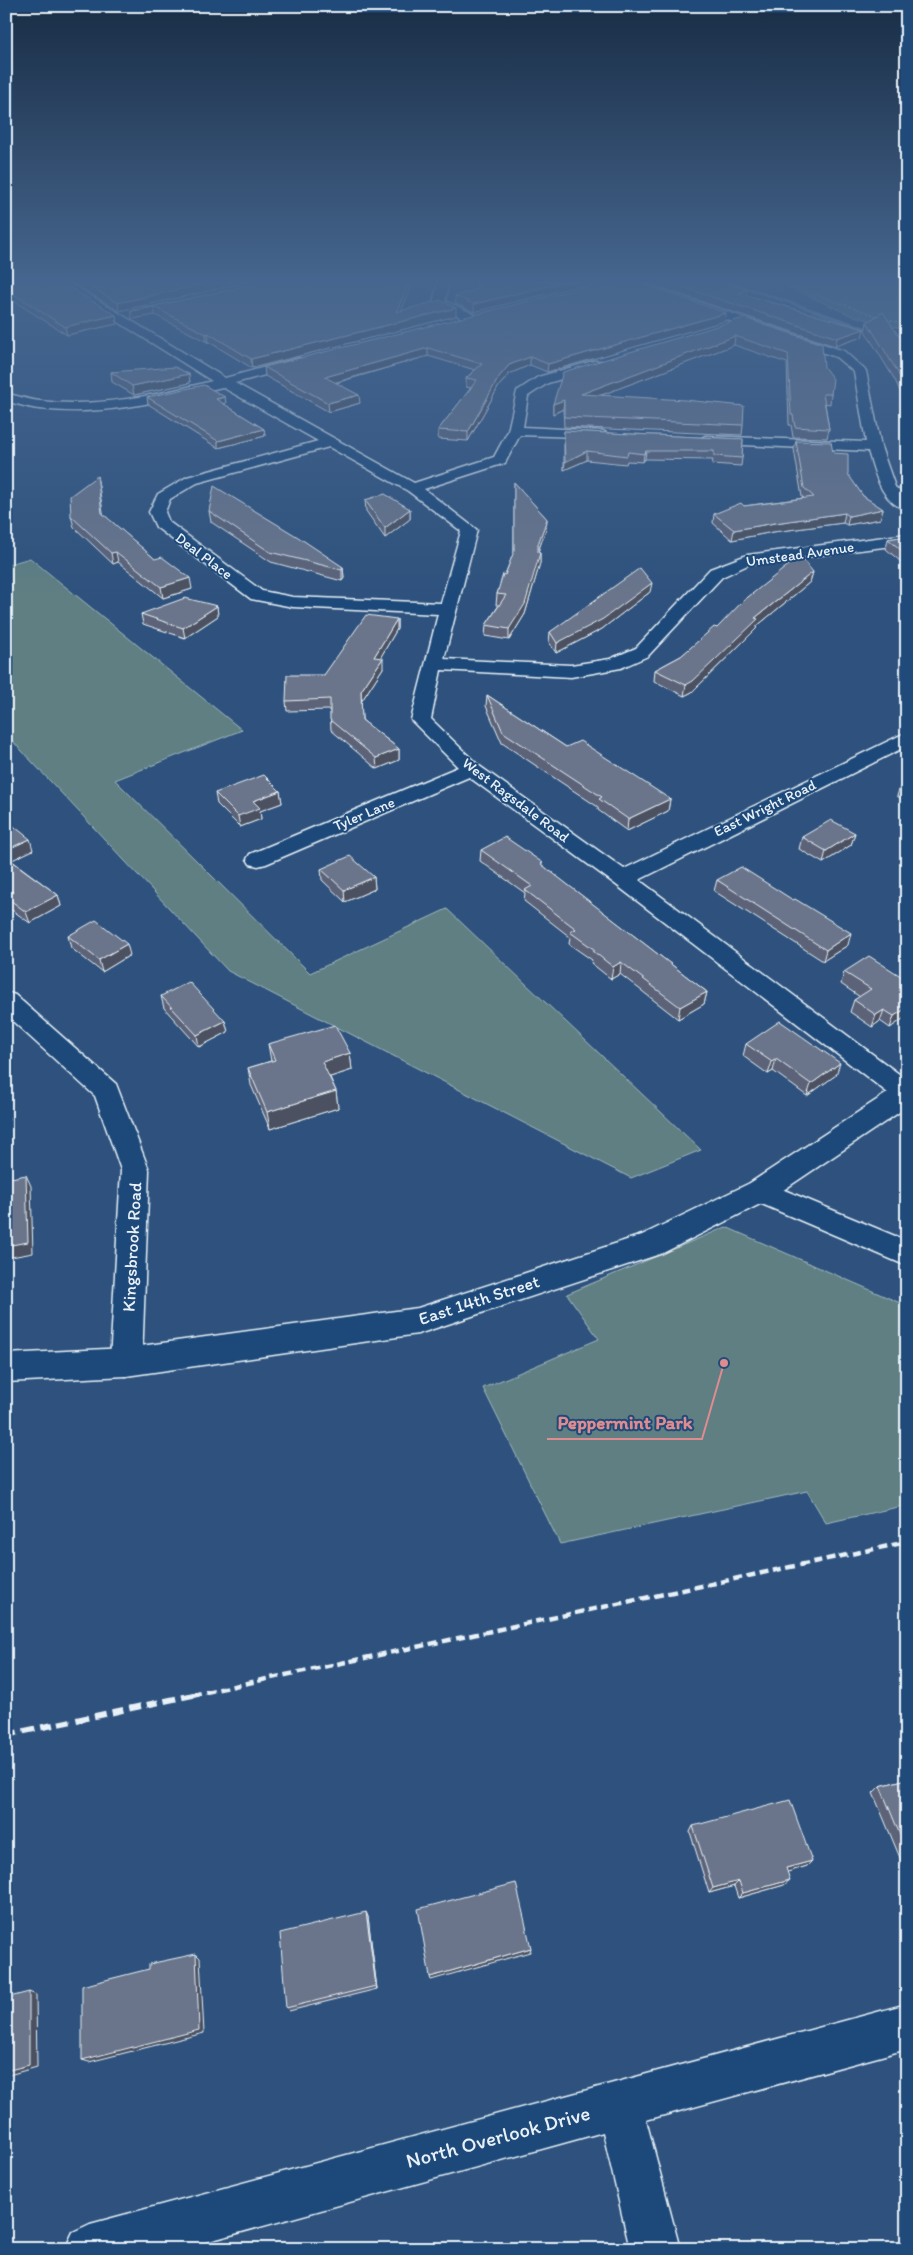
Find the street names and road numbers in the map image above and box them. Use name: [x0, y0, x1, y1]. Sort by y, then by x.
street label: Deal Place: [172, 529, 236, 583]
street label: Umstead Avenue: [745, 538, 855, 570]
street label: West Ragsdale Road: [459, 754, 574, 847]
street label: East Wright Road: [711, 775, 820, 841]
street label: Tyler Lane: [330, 793, 398, 835]
street label: Kingsbrook Road: [118, 1181, 146, 1313]
street label: East 14th Street: [416, 1270, 542, 1330]
street label: North Overlook Drive: [403, 2100, 593, 2173]

